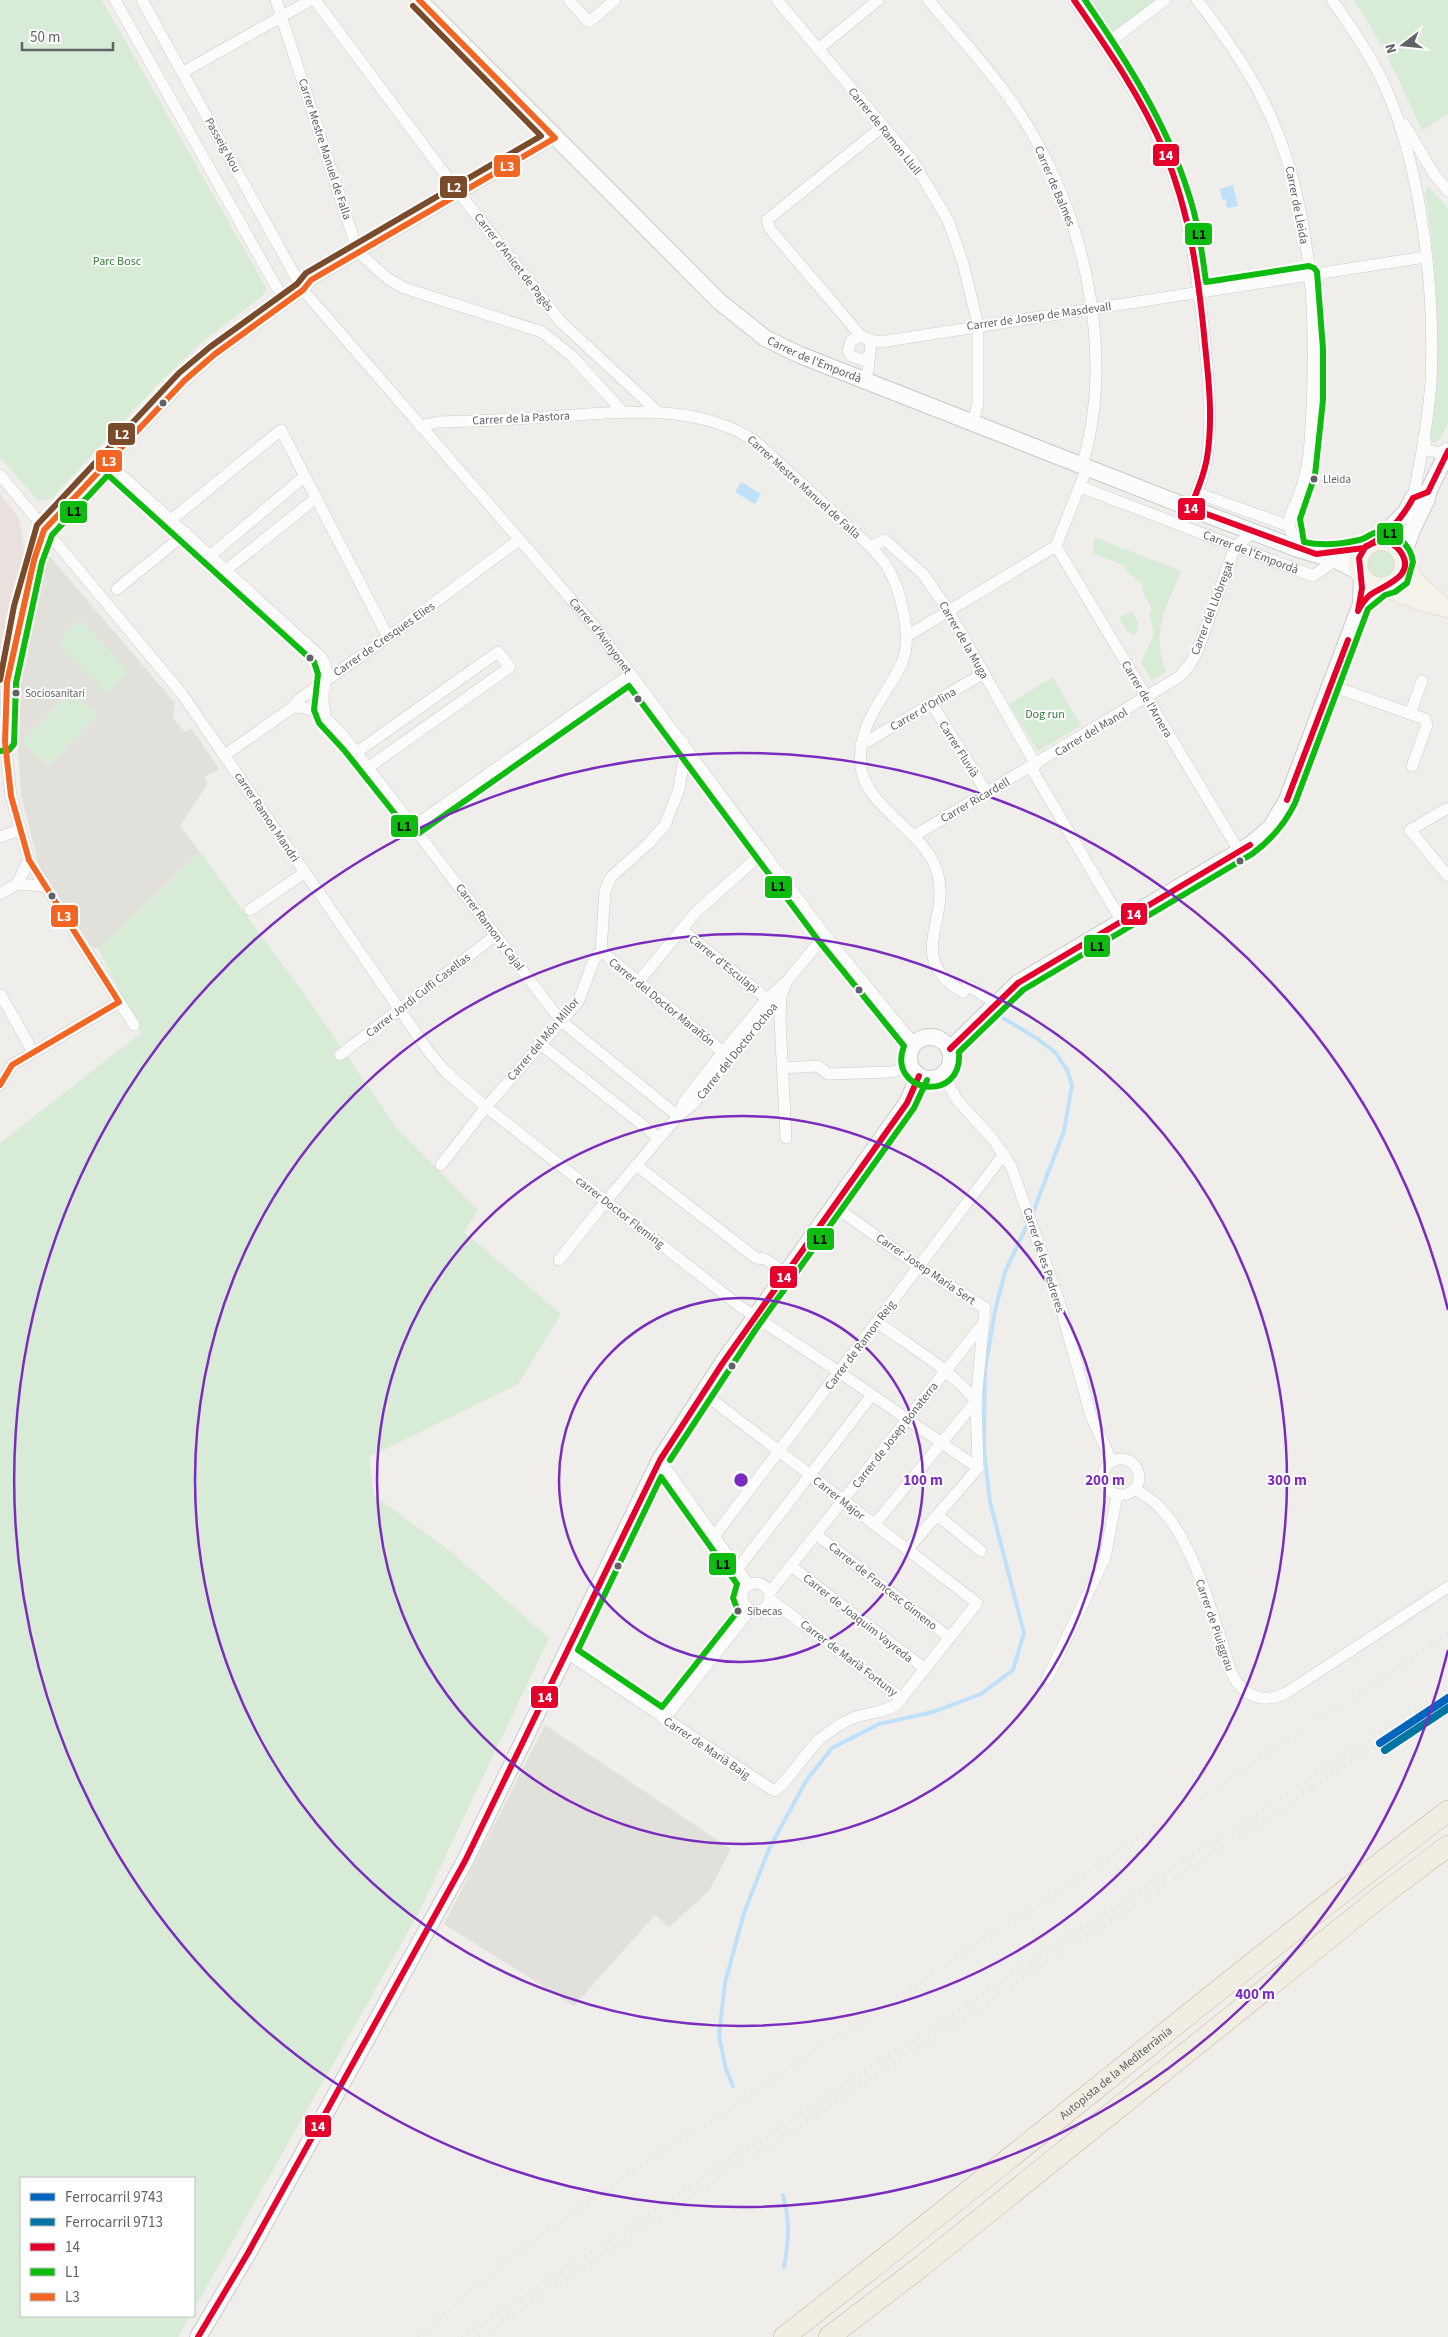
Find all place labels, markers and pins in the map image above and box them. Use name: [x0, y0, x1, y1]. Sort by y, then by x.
unlabelled marker: [158, 398, 168, 408]
place label: Lleida: [1323, 472, 1351, 487]
marker: Lleida: [1309, 474, 1319, 484]
unlabelled marker: [305, 653, 315, 663]
place label: Sociosanitari: [25, 686, 85, 701]
marker: Sociosanitari: [11, 688, 21, 698]
unlabelled marker: [633, 694, 643, 704]
unlabelled marker: [1235, 856, 1245, 866]
unlabelled marker: [47, 891, 57, 901]
unlabelled marker: [854, 985, 864, 995]
unlabelled marker: [727, 1361, 737, 1371]
centre of rings: [732, 1471, 750, 1489]
unlabelled marker: [613, 1561, 623, 1571]
place label: Sibecas: [747, 1604, 783, 1619]
marker: Sibecas: [733, 1606, 743, 1616]

